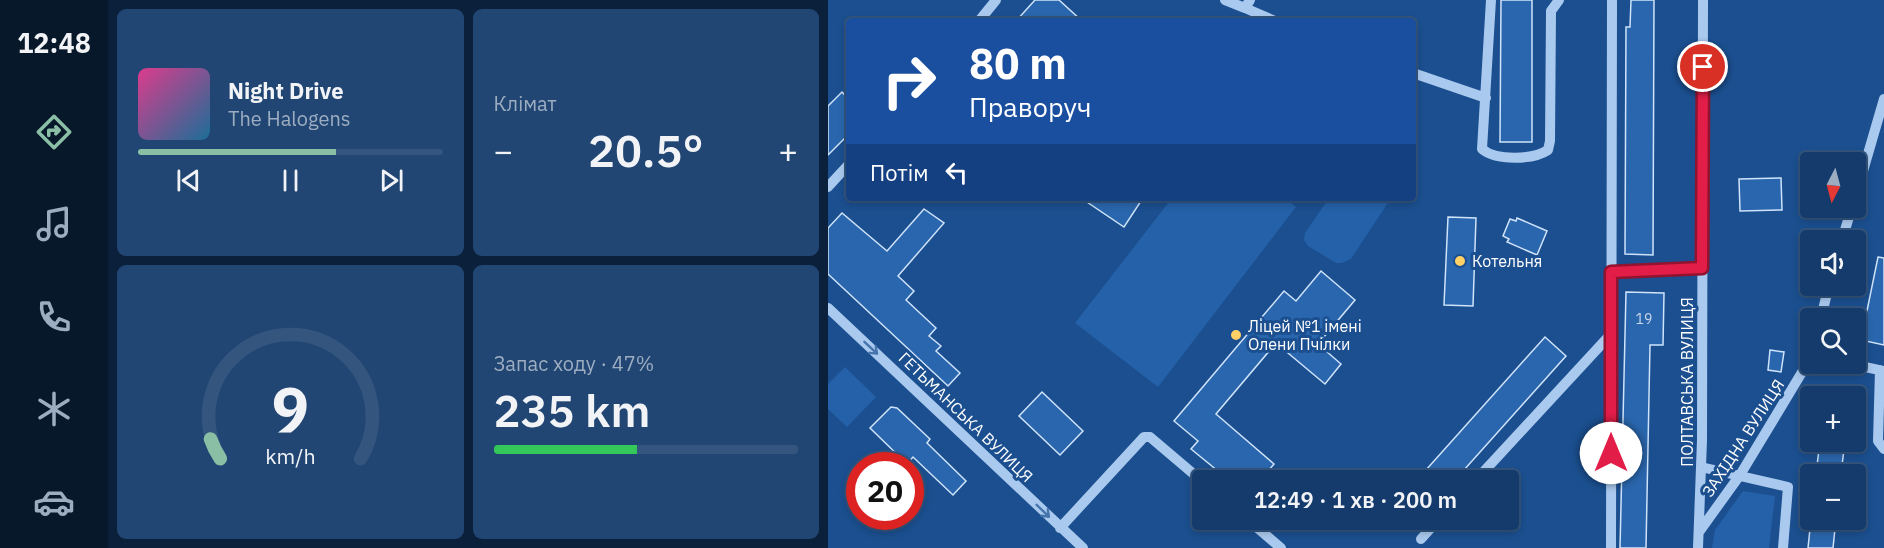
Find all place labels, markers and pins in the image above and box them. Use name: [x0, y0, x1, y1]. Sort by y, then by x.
pin: [1677, 41, 1728, 92]
place label: Котельня: [1472, 251, 1542, 271]
marker: Котельня: [1453, 254, 1467, 268]
place label: Ліцей №1 імені Олени Пчілки: [1248, 316, 1362, 354]
marker: Ліцей №1 імені Олени Пчілки: [1229, 328, 1243, 342]

